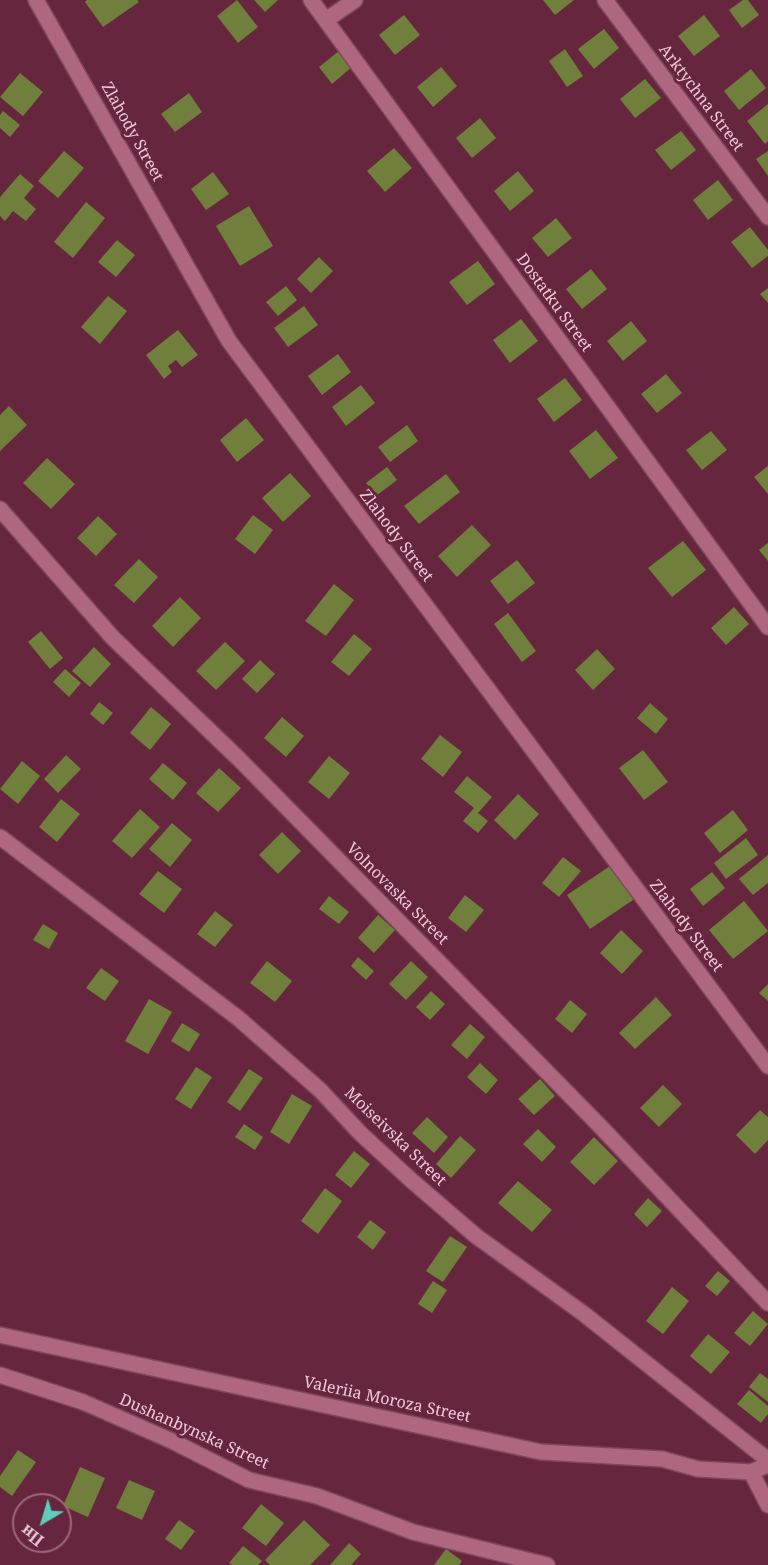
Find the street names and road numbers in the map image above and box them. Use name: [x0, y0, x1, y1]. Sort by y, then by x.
street label: Arktychna Street: [655, 41, 747, 155]
street label: Zlahody Street: [97, 79, 167, 185]
street label: Dostatku Street: [512, 250, 596, 356]
street label: Zlahody Street: [355, 486, 437, 586]
street label: Volnovaska Street: [342, 839, 452, 949]
street label: Zlahody Street: [645, 876, 727, 976]
street label: Moiseivska Street: [340, 1084, 450, 1190]
street label: Valeriia Moroza Street: [302, 1373, 472, 1427]
street label: Dushanbynska Street: [116, 1390, 272, 1474]

